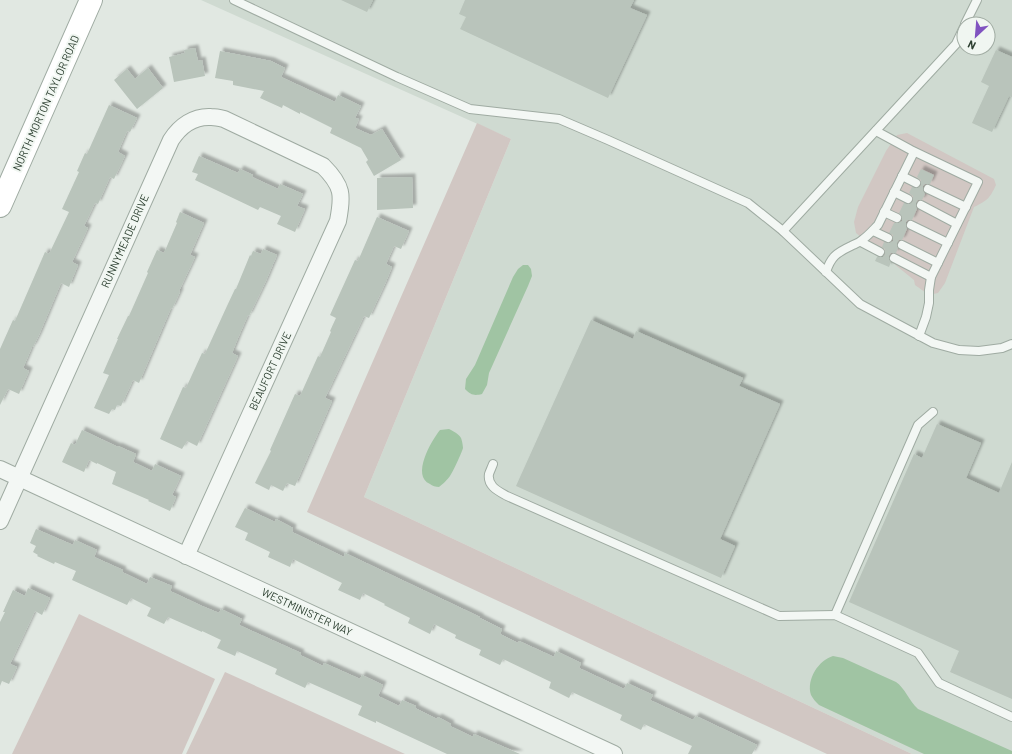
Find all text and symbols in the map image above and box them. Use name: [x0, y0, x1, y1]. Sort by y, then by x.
north arrow: [956, 16, 996, 56]
street label: NORTH MORTON TAYLOR ROAD: [10, 33, 81, 173]
text: N: [965, 38, 978, 53]
street label: RUNNYMEADE DRIVE: [98, 192, 151, 290]
street label: BEAUFORT DRIVE: [246, 329, 294, 412]
street label: WESTMINISTER WAY: [260, 585, 355, 638]

